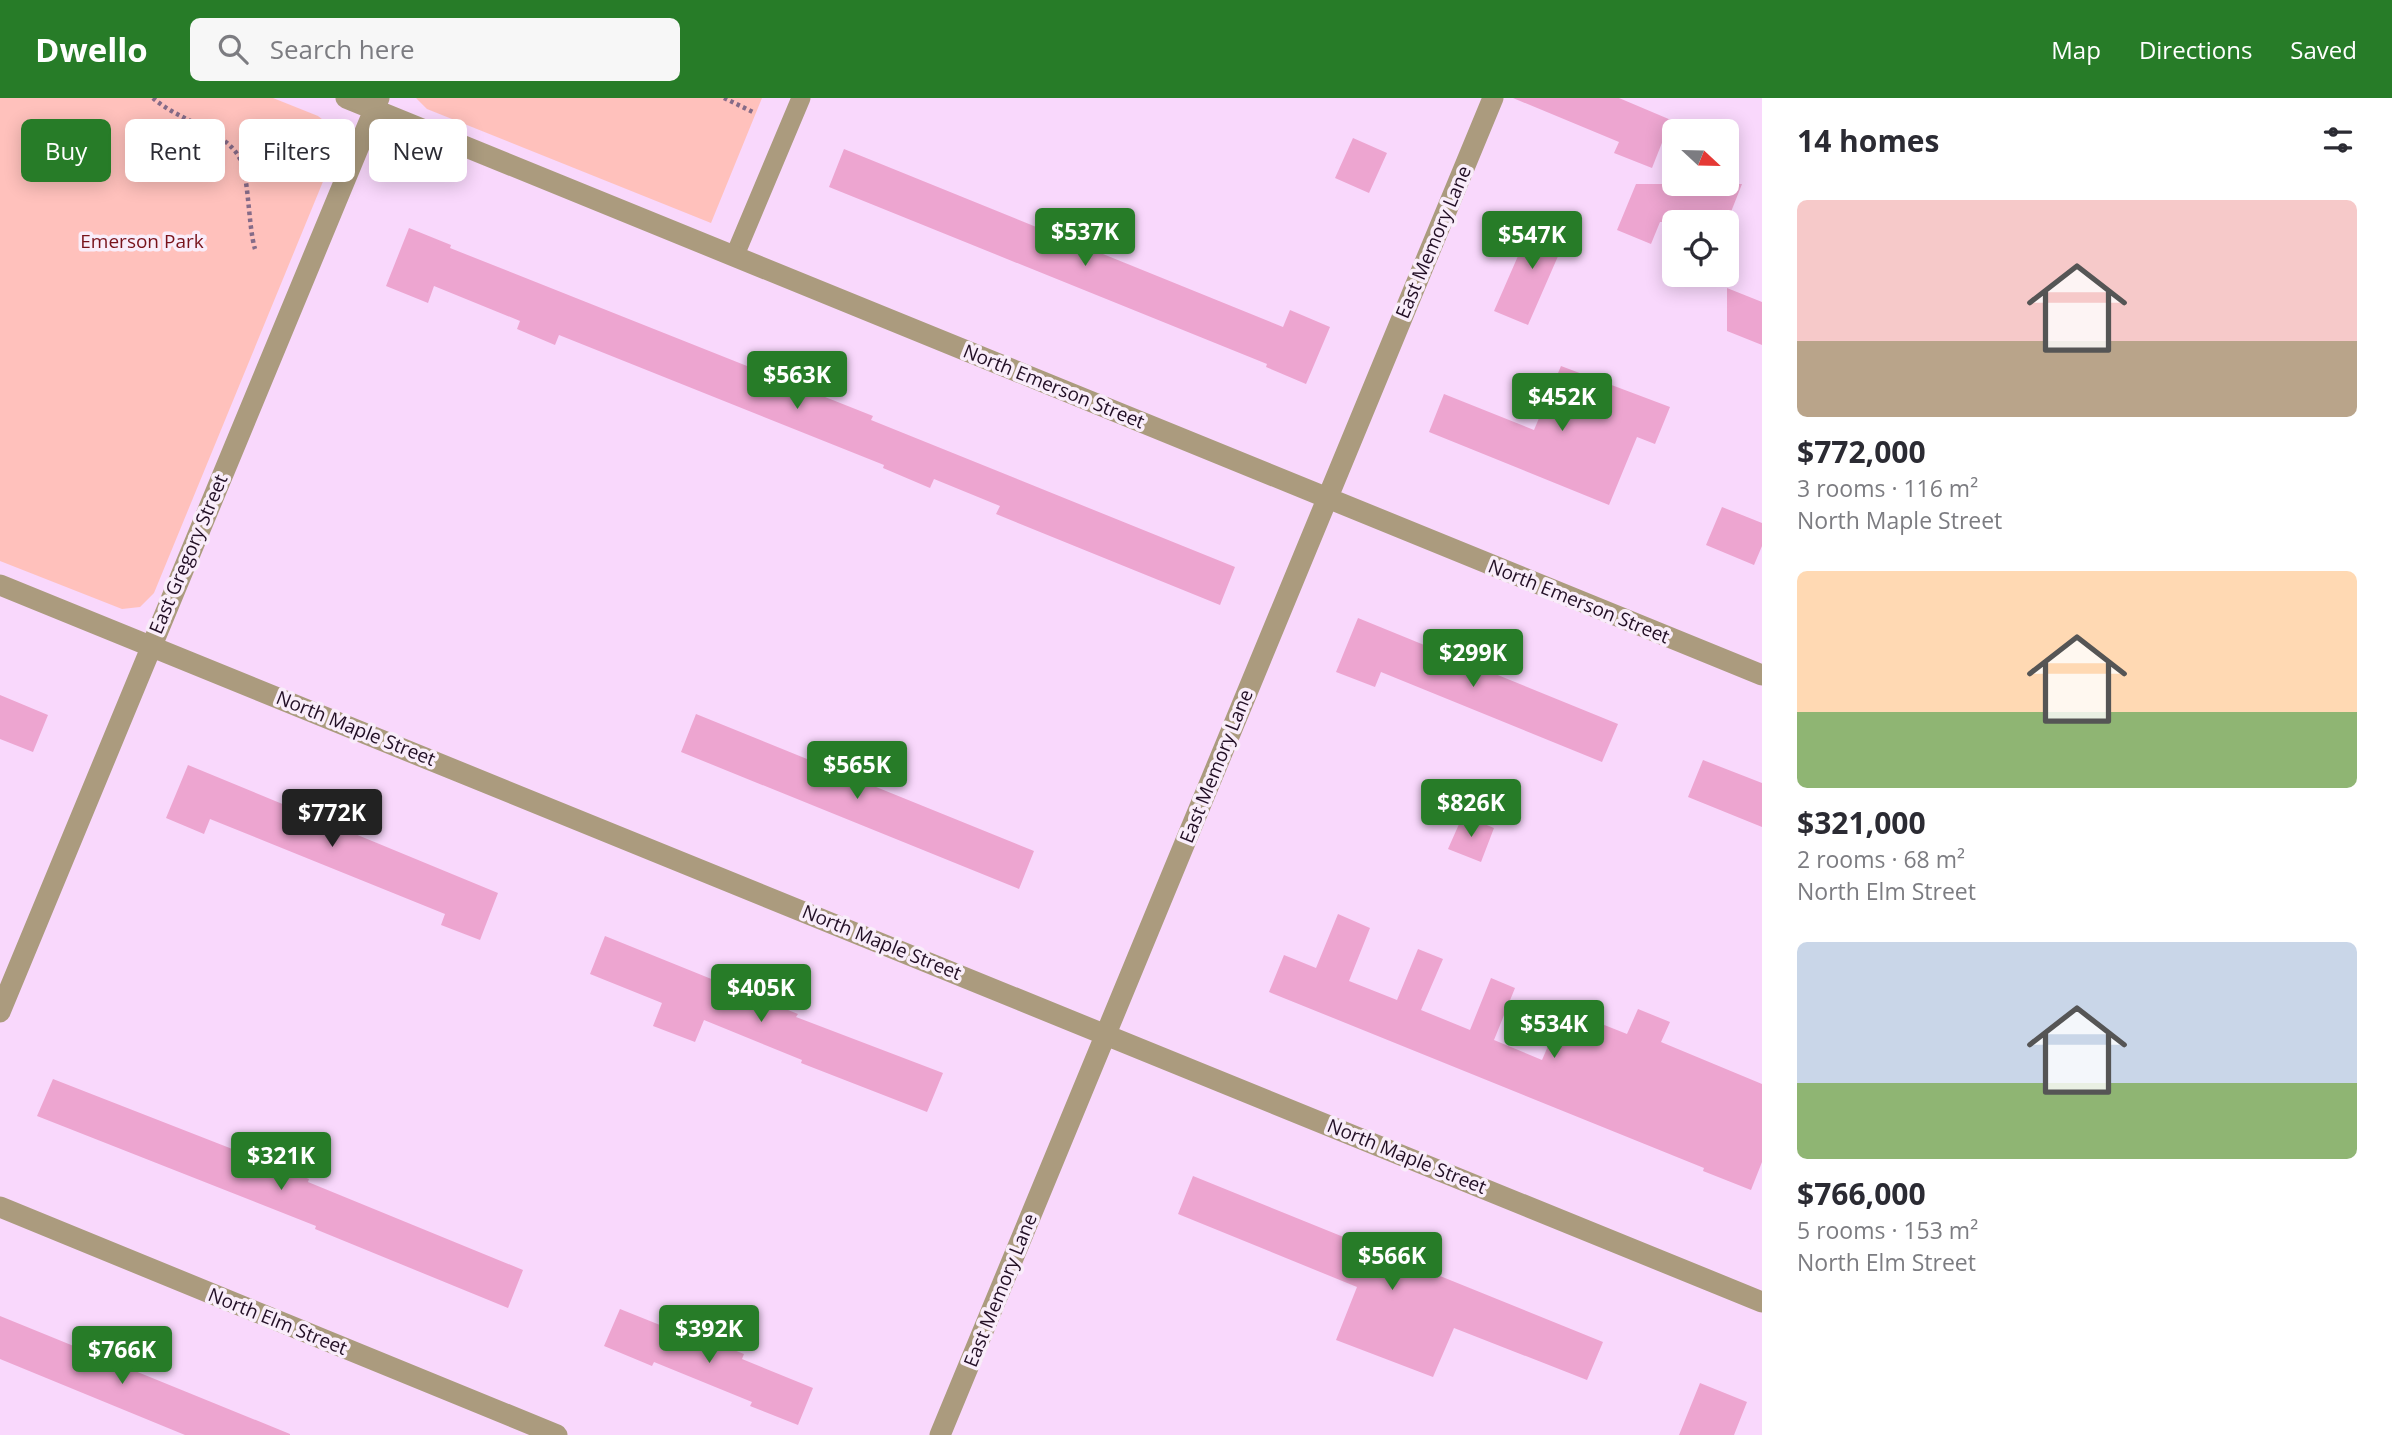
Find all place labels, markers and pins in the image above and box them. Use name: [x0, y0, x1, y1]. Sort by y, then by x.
pin: $537K: [1036, 208, 1134, 268]
pin: $547K: [1483, 212, 1581, 271]
pin: $563K: [748, 352, 846, 411]
pin: $452K: [1513, 374, 1611, 433]
pin: $299K: [1424, 630, 1522, 689]
pin: $565K: [808, 742, 906, 801]
pin: $826K: [1422, 780, 1520, 839]
pin: $772K: [283, 790, 381, 849]
pin: $405K: [712, 964, 810, 1024]
pin: $534K: [1505, 1000, 1603, 1060]
pin: $321K: [232, 1132, 330, 1192]
pin: $566K: [1343, 1232, 1441, 1292]
pin: $392K: [660, 1306, 758, 1365]
pin: $766K: [73, 1326, 171, 1386]

